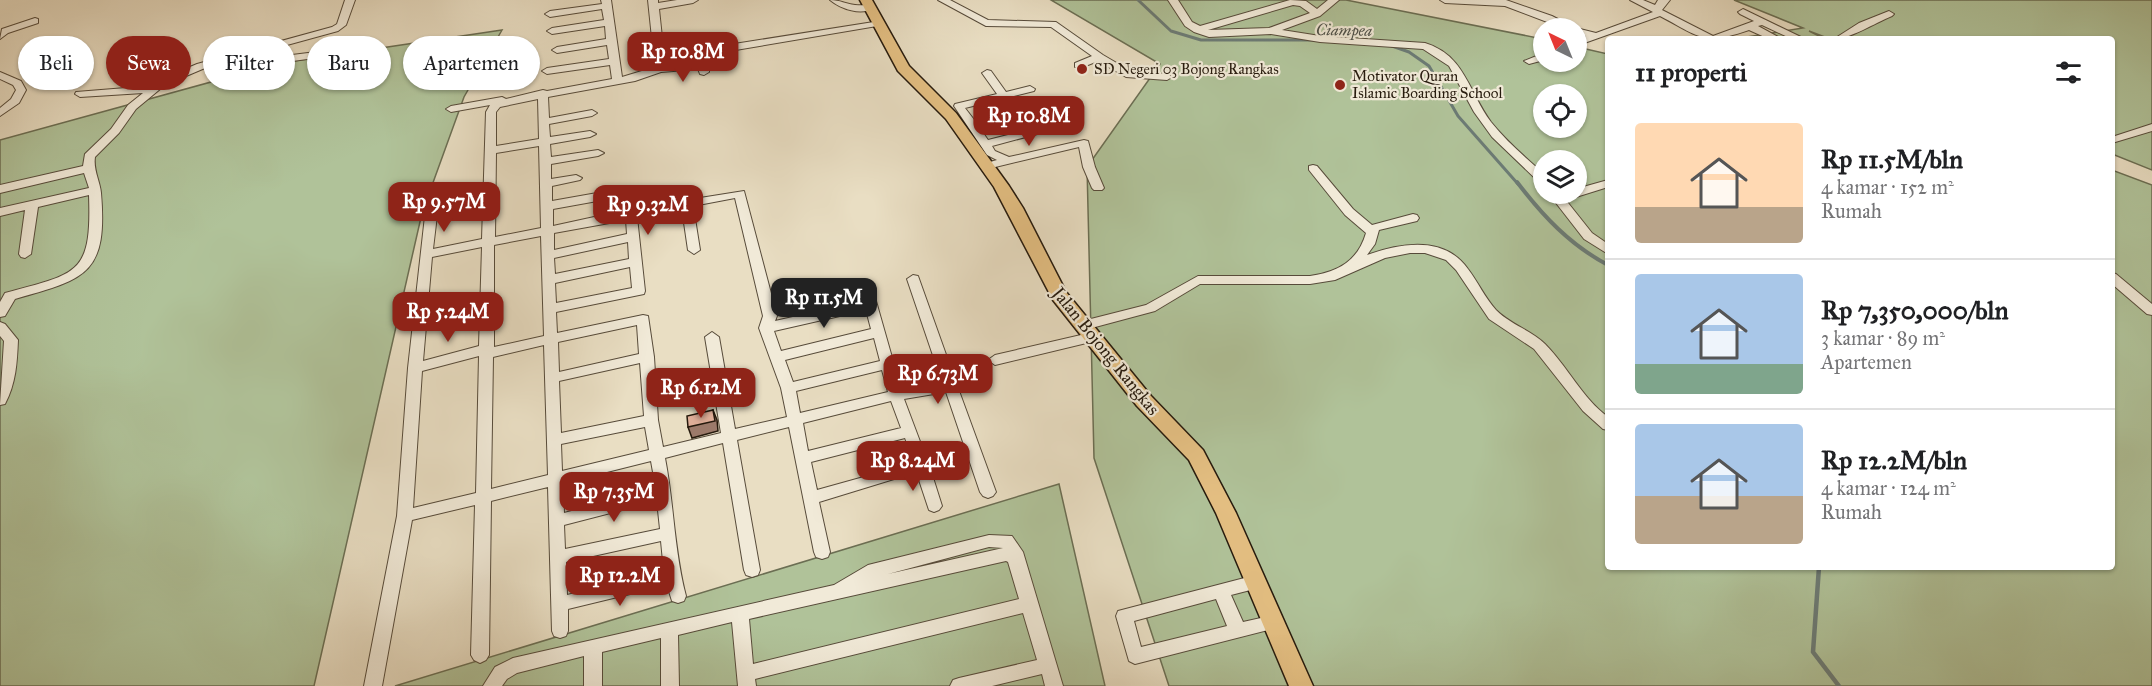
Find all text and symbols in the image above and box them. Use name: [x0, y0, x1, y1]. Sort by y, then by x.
north arrow: [1533, 18, 1587, 72]
map controls: [1533, 18, 1587, 204]
water label: Ciampea: [1316, 20, 1373, 41]
pin: Rp 10.8M: [621, 32, 745, 83]
chip: Beli: [18, 36, 94, 90]
chip: Sewa: [106, 36, 191, 90]
chip: Filter: [203, 36, 295, 90]
chip: Baru: [307, 36, 391, 90]
chip: Apartemen: [403, 36, 540, 90]
text: Rp 10.8M: [641, 39, 725, 63]
text: 11 properti: [1635, 56, 1747, 88]
icon: filters: [2052, 56, 2085, 89]
place label: SD Negeri 03 Bojong Rangkas: [1094, 60, 1279, 78]
marker: SD Negeri 03 Bojong Rangkas: [1075, 62, 1089, 76]
place label: Motivator Quran Islamic Boarding School: [1352, 67, 1503, 102]
marker: Motivator Quran Islamic Boarding School: [1333, 78, 1347, 92]
button: locate: [1533, 84, 1587, 138]
pin: Rp 10.8M: [967, 96, 1091, 147]
text: Rp 10.8M: [987, 103, 1071, 127]
text: Rp 11.5M/bln: [1821, 143, 1963, 175]
icon: home: [1683, 147, 1755, 219]
button: layers: [1533, 150, 1587, 204]
text: 4 kamar · 152 m²: [1821, 175, 1954, 199]
pin: Rp 9.57M: [382, 182, 506, 233]
pin: Rp 9.32M: [586, 185, 710, 236]
text: Rp 9.57M: [402, 189, 486, 213]
text: Rp 9.32M: [607, 192, 689, 216]
text: Rumah: [1821, 199, 1882, 223]
pin: Rp 11.5M: [762, 278, 886, 329]
street label: Jalan Bojong Rangkas: [1046, 281, 1164, 420]
text: Rp 11.5M: [785, 285, 863, 309]
pin: Rp 5.24M: [386, 292, 510, 343]
text: Rp 7,350,000/bln: [1821, 294, 2008, 326]
icon: home: [1683, 298, 1755, 370]
text: Rp 5.24M: [407, 299, 489, 323]
text: 3 kamar · 89 m²: [1821, 326, 1945, 350]
text: Apartemen: [1821, 350, 1912, 374]
pin: Rp 6.73M: [876, 354, 1000, 405]
text: Rp 6.73M: [898, 361, 978, 385]
pin: Rp 6.12M: [639, 368, 763, 419]
text: Rp 6.12M: [660, 375, 742, 399]
pin: Rp 8.24M: [851, 441, 975, 492]
text: Rp 12.2M/bln: [1821, 444, 1967, 476]
text: Rp 8.24M: [871, 448, 955, 472]
icon: home: [1683, 448, 1755, 520]
pin: Rp 7.35M: [552, 472, 676, 523]
text: 4 kamar · 124 m²: [1821, 476, 1956, 500]
text: Rp 7.35M: [574, 479, 654, 503]
text: Rumah: [1821, 500, 1882, 524]
pin: Rp 12.2M: [558, 556, 682, 607]
text: Rp 12.2M: [579, 563, 661, 587]

